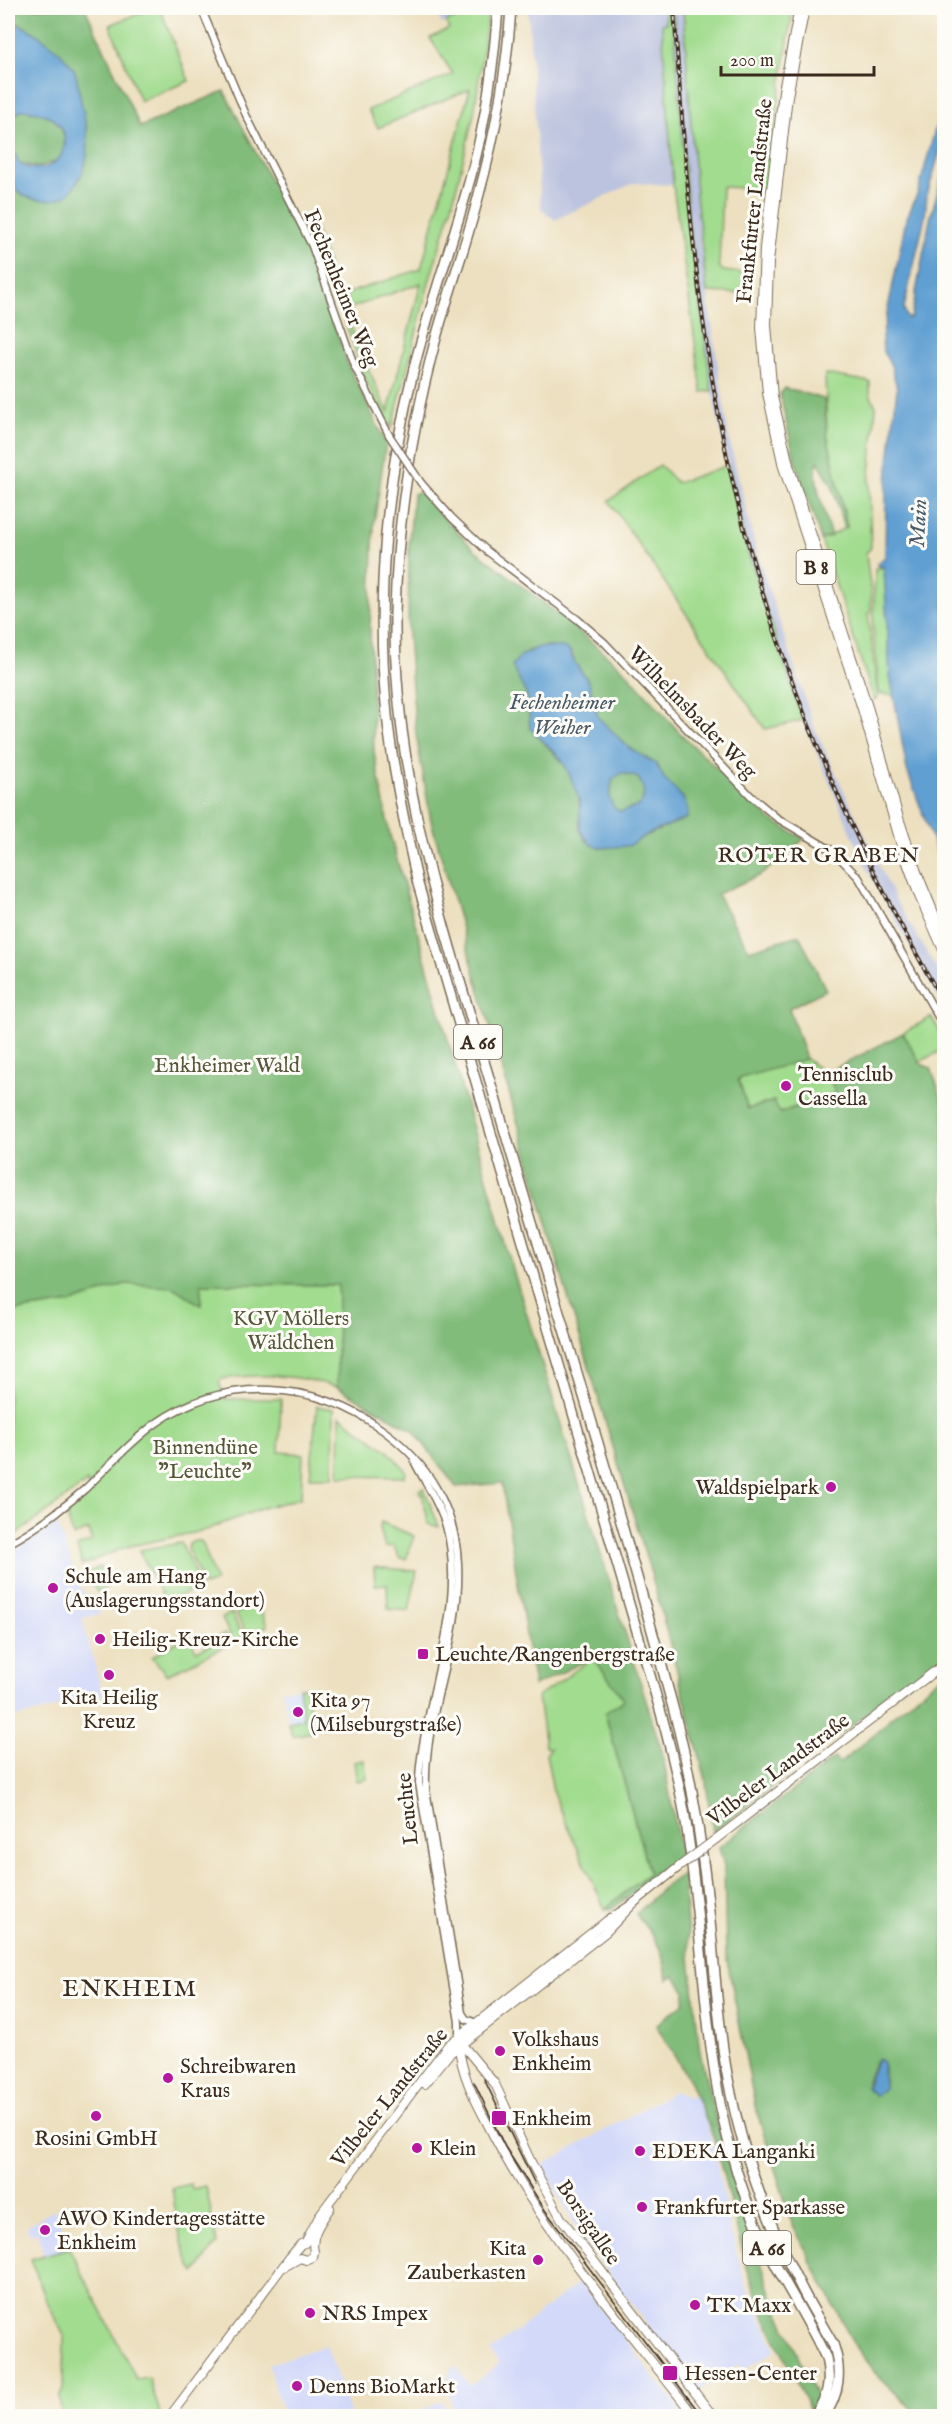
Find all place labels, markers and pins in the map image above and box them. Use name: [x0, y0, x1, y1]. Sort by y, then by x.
place label: Tennisclub Cassella: [798, 1062, 893, 1113]
marker: Tennisclub Cassella: [779, 1079, 793, 1093]
place label: Waldspielpark: [695, 1475, 820, 1502]
marker: Waldspielpark: [824, 1480, 838, 1494]
place label: Schule am Hang (Auslagerungsstandort): [65, 1564, 265, 1615]
marker: Schule am Hang (Auslagerungsstandort): [46, 1581, 60, 1595]
place label: Heilig-Kreuz-Kirche: [112, 1627, 299, 1654]
marker: Heilig-Kreuz-Kirche: [93, 1632, 107, 1646]
place label: Leuchte/Rangenbergstraße: [435, 1642, 675, 1669]
marker: Leuchte/Rangenbergstraße: [416, 1647, 430, 1661]
marker: Kita Heilig Kreuz: [102, 1668, 116, 1682]
place label: Kita Heilig Kreuz: [60, 1685, 158, 1736]
place label: Kita 97 (Milseburgstraße): [310, 1688, 462, 1739]
marker: Kita 97 (Milseburgstraße): [291, 1705, 305, 1719]
place label: Volkshaus Enkheim: [511, 2027, 599, 2078]
marker: Volkshaus Enkheim: [493, 2044, 507, 2058]
place label: Schreibwaren Kraus: [180, 2054, 296, 2105]
marker: Schreibwaren Kraus: [161, 2071, 175, 2085]
place label: Enkheim: [512, 2106, 592, 2133]
marker: Rosini GmbH: [89, 2109, 103, 2123]
marker: Enkheim: [490, 2109, 508, 2127]
place label: Rosini GmbH: [34, 2126, 158, 2153]
place label: Klein: [429, 2136, 476, 2163]
place label: EDEKA Langanki: [652, 2139, 815, 2166]
marker: Klein: [410, 2141, 424, 2155]
marker: EDEKA Langanki: [633, 2144, 647, 2158]
place label: Frankfurter Sparkasse: [654, 2195, 846, 2222]
marker: Frankfurter Sparkasse: [635, 2200, 649, 2214]
place label: AWO Kindertagesstätte Enkheim: [56, 2206, 265, 2257]
marker: AWO Kindertagesstätte Enkheim: [38, 2223, 52, 2237]
place label: Kita Zauberkasten: [407, 2236, 527, 2287]
marker: Kita Zauberkasten: [531, 2253, 545, 2267]
place label: TK Maxx: [707, 2293, 791, 2320]
marker: TK Maxx: [688, 2298, 702, 2312]
place label: NRS Impex: [322, 2301, 428, 2328]
marker: NRS Impex: [303, 2306, 317, 2320]
place label: Hessen-Center: [684, 2361, 817, 2388]
marker: Hessen-Center: [661, 2364, 679, 2382]
place label: Denns BioMarkt: [309, 2374, 455, 2401]
marker: Denns BioMarkt: [290, 2379, 304, 2393]

